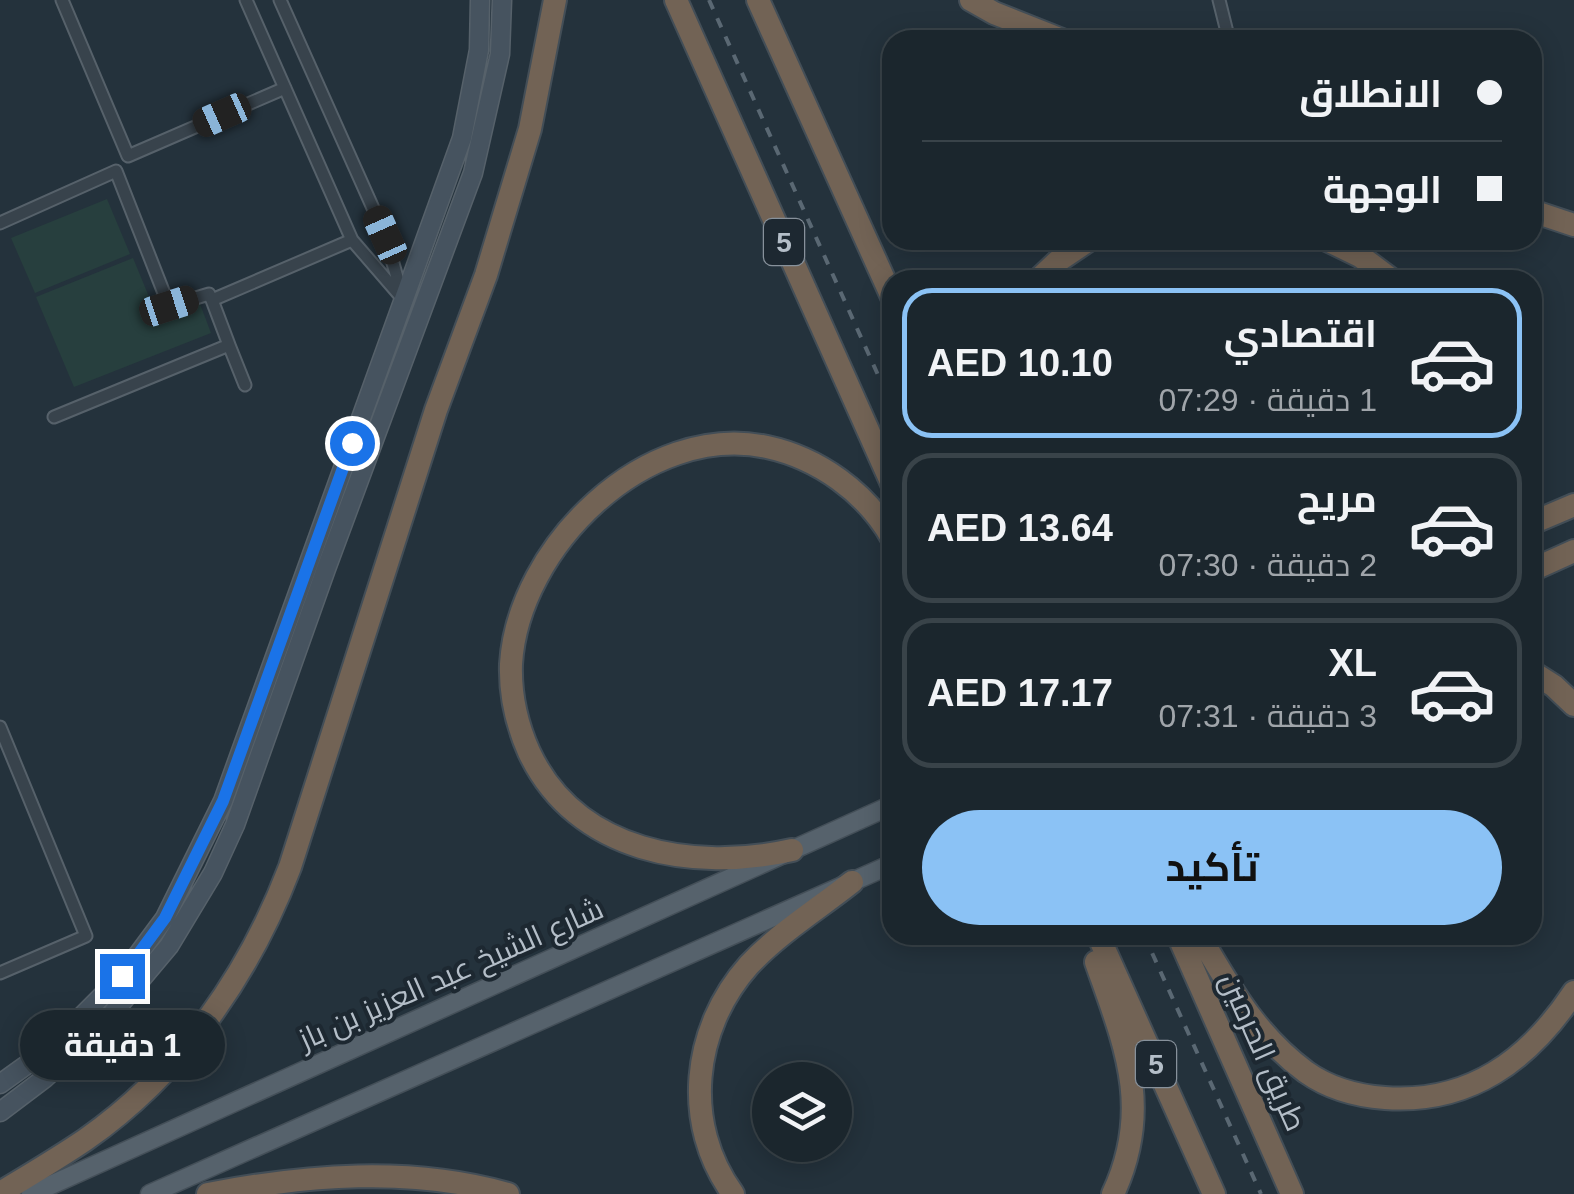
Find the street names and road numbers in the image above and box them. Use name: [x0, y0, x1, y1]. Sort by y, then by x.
road number: 5: [764, 219, 804, 265]
street label: شارع الشيخ عبد العزيز بن باز: [292, 891, 610, 1060]
street label: طريق الحرمين: [1212, 968, 1313, 1137]
road number: 5: [1136, 1041, 1176, 1087]

